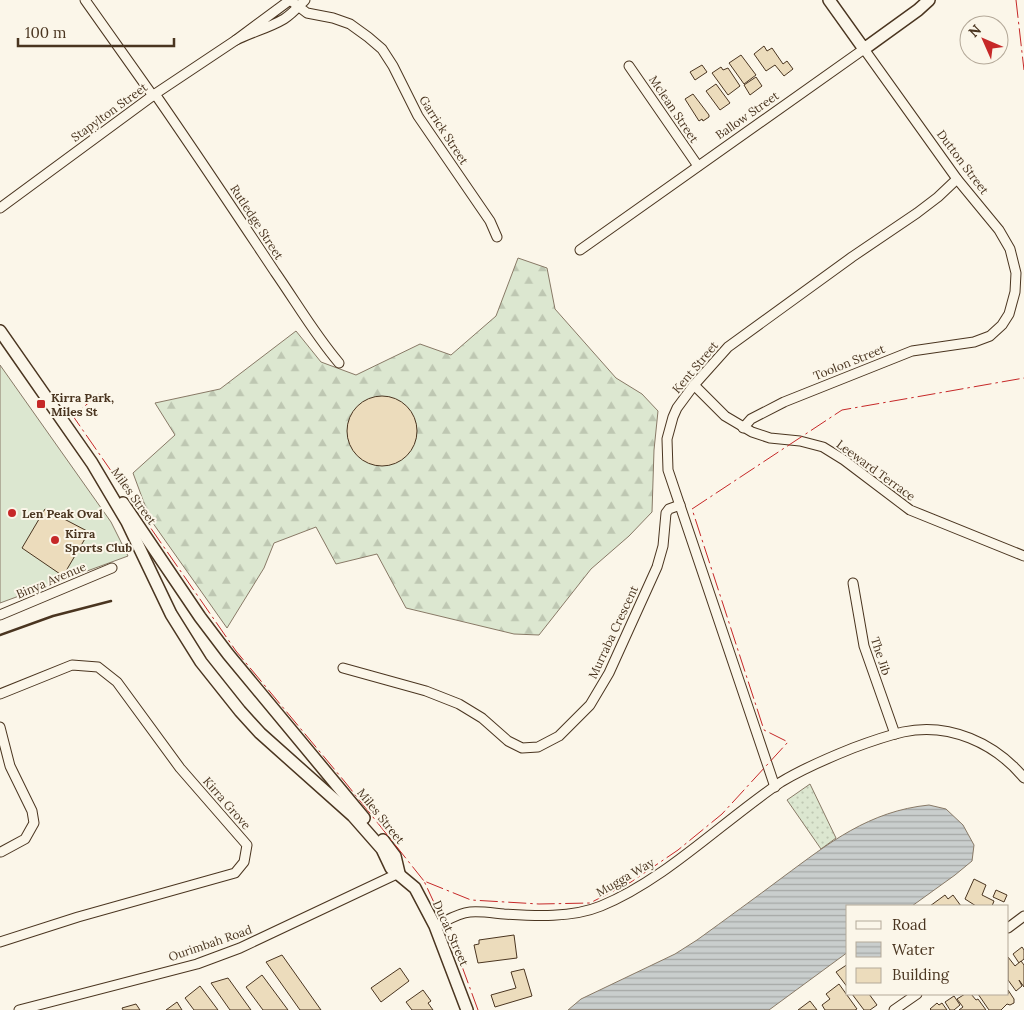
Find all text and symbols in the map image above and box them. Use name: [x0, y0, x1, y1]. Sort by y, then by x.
scale bar: [18, 15, 174, 47]
north arrow: [959, 15, 1009, 65]
text: N: [965, 20, 985, 41]
text: 100 m: [25, 23, 66, 42]
street label: Mclean Street: [646, 73, 702, 146]
street label: Stapylton Street: [68, 79, 150, 145]
street label: Ballow Street: [712, 87, 782, 142]
street label: Garrick Street: [416, 93, 472, 168]
street label: Dutton Street: [934, 127, 992, 198]
street label: Rutledge Street: [227, 182, 287, 263]
street label: Kent Street: [669, 338, 721, 396]
street label: Toolon Street: [811, 341, 887, 383]
place label: Kirra Park, Miles St: [51, 390, 114, 419]
marker: Kirra Park, Miles St: [35, 398, 47, 410]
street label: Leeward Terrace: [834, 436, 919, 504]
street label: Miles Street: [108, 465, 160, 528]
place label: Len Peak Oval: [22, 506, 103, 521]
marker: Len Peak Oval: [6, 507, 18, 519]
place label: Kirra Sports Club: [65, 526, 132, 555]
marker: Kirra Sports Club: [49, 534, 61, 546]
street label: Binya Avenue: [14, 558, 89, 601]
street label: Murraba Crescent: [585, 583, 641, 681]
street label: The Jib: [868, 635, 894, 677]
street label: Kirra Grove: [200, 774, 254, 833]
street label: Miles Street: [354, 785, 408, 847]
street label: Mugga Way: [593, 854, 657, 900]
street label: Ducat Street: [430, 898, 472, 969]
legend: [846, 905, 1009, 995]
text: Road: [892, 915, 927, 934]
street label: Ourimbah Road: [166, 922, 254, 964]
text: Water: [892, 940, 935, 959]
text: Building: [892, 965, 950, 984]

